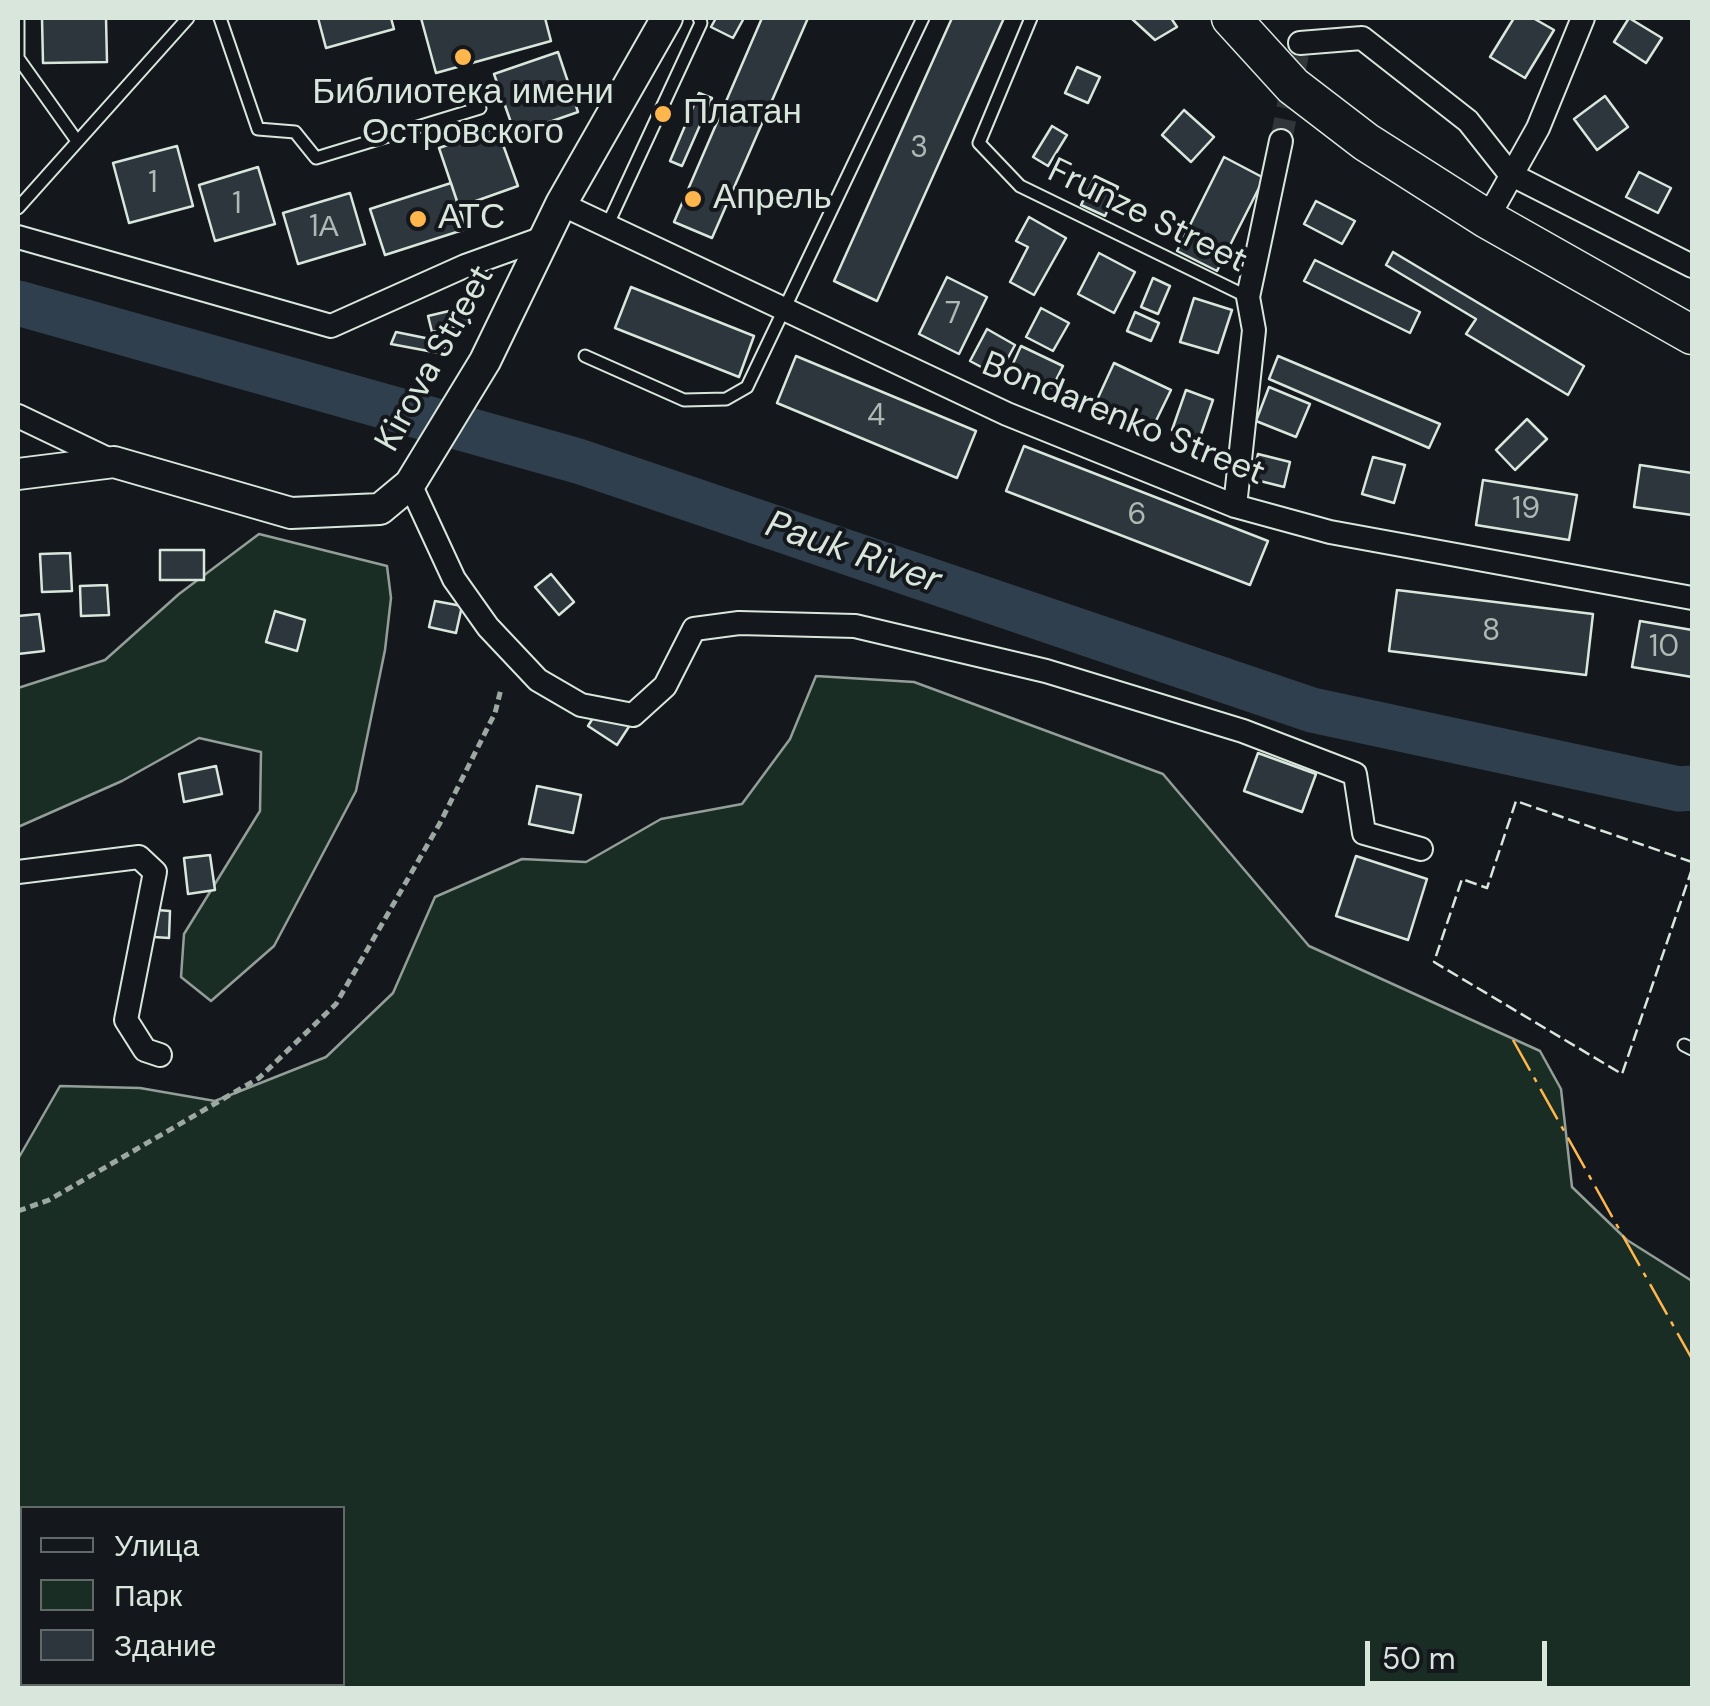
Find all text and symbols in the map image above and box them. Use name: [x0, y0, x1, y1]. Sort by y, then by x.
marker: Библиотека имени Островского: [452, 46, 474, 68]
place label: Библиотека имени Островского: [312, 73, 614, 155]
place label: Платан: [683, 93, 802, 135]
marker: Платан: [652, 103, 674, 125]
house number: 3: [910, 131, 928, 167]
street label: Frunze Street: [1041, 151, 1253, 283]
house number: 1: [148, 166, 158, 202]
place label: Апрель: [713, 178, 832, 220]
house number: 1: [232, 187, 242, 223]
marker: Апрель: [682, 188, 704, 210]
place label: АТС: [438, 198, 505, 240]
marker: АТС: [407, 208, 429, 230]
house number: 1А: [309, 210, 339, 246]
street label: Kirova Street: [368, 259, 504, 459]
house number: 7: [945, 297, 961, 333]
street label: Bondarenko Street: [976, 344, 1270, 496]
house number: 4: [867, 399, 885, 435]
house number: 19: [1512, 492, 1540, 528]
house number: 6: [1128, 498, 1146, 534]
water label: Pauk River: [759, 503, 947, 605]
house number: 8: [1482, 614, 1500, 650]
house number: 10: [1649, 630, 1679, 666]
legend: [20, 1506, 345, 1686]
text: Улица: [114, 1526, 199, 1565]
text: Парк: [114, 1576, 182, 1615]
scale bar: [1370, 1621, 1552, 1683]
text: Здание: [114, 1626, 216, 1665]
text: 50 m: [1382, 1639, 1456, 1678]

